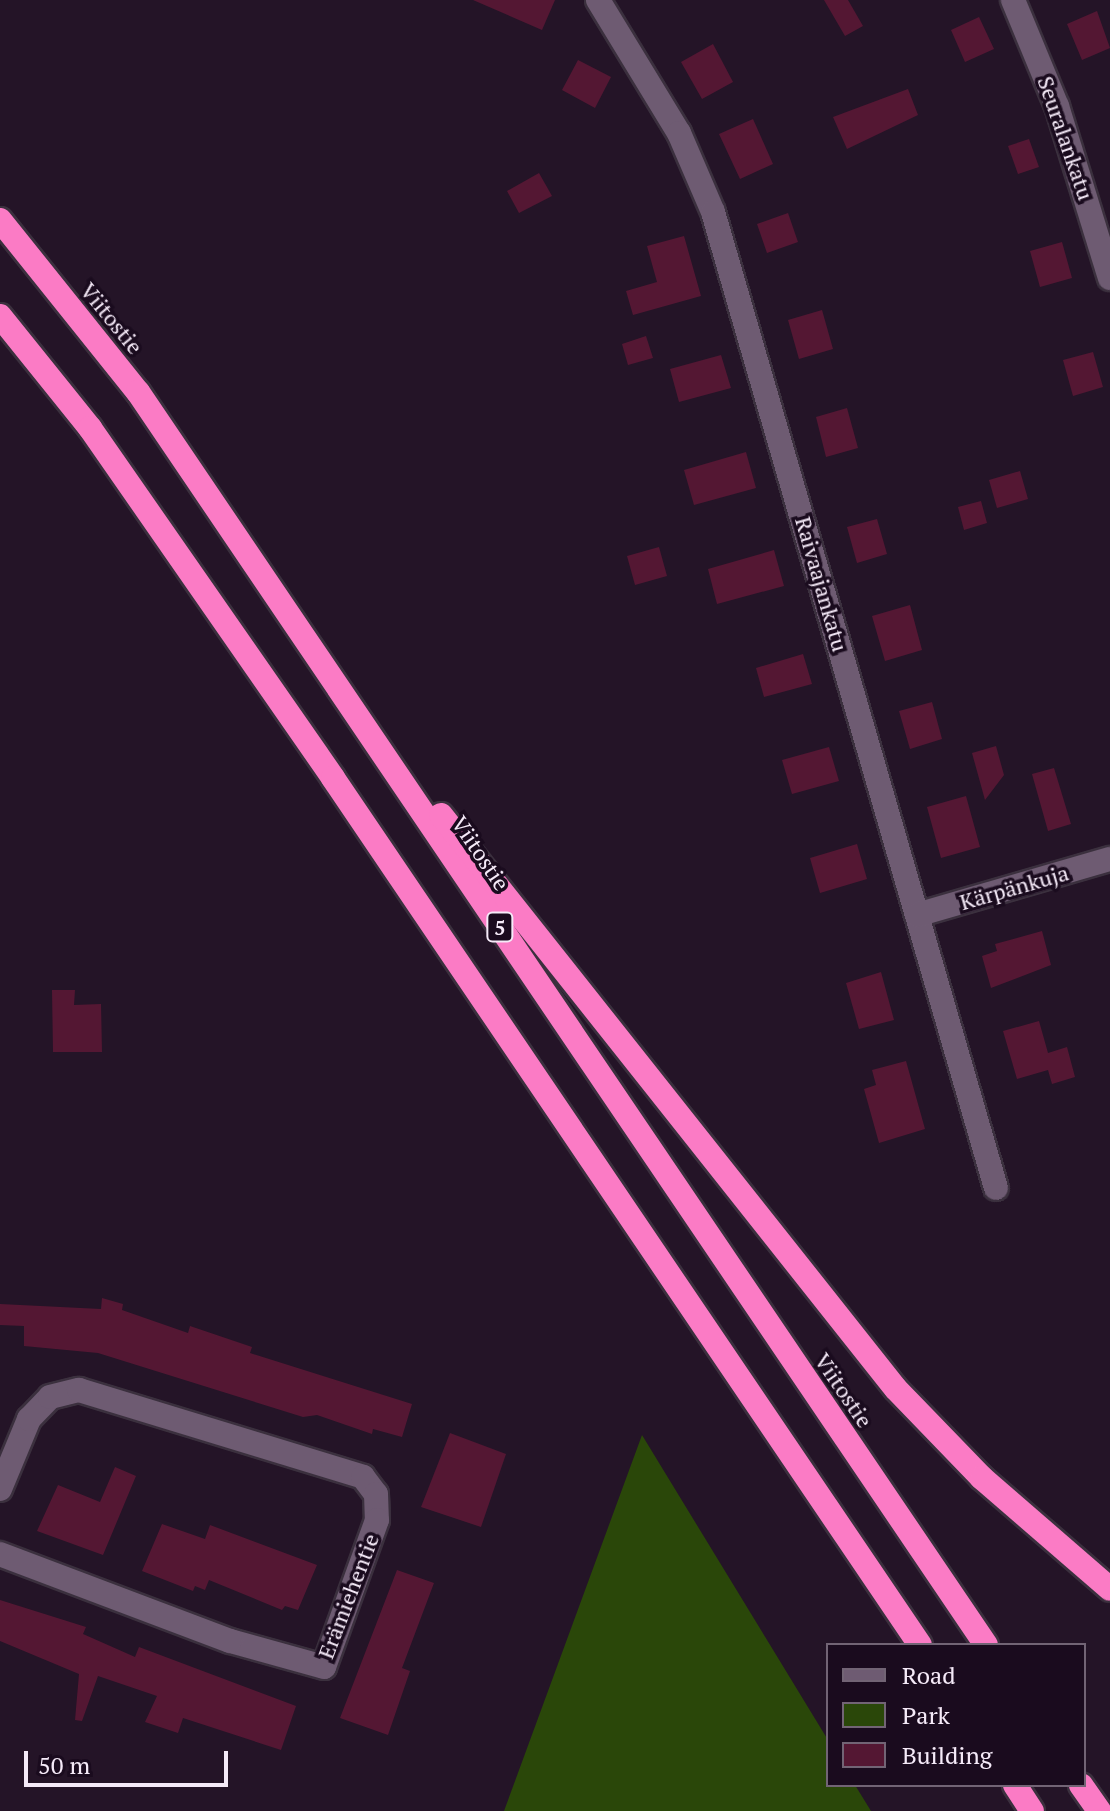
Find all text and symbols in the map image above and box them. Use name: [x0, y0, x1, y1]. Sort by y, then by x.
street label: Seuralankatu: [1033, 73, 1099, 203]
street label: Viitostie: [75, 277, 149, 359]
street label: Raivaajankatu: [790, 514, 854, 654]
street label: Viitostie: [447, 811, 515, 895]
street label: Kärpänkuja: [957, 859, 1071, 915]
road number: 5: [486, 911, 514, 943]
street label: Viitostie: [810, 1348, 878, 1432]
street label: Erämiehentie: [312, 1530, 384, 1662]
legend: [826, 1643, 1086, 1787]
text: Road: [902, 1659, 956, 1691]
text: Park: [902, 1699, 950, 1731]
scale bar: [28, 1735, 232, 1785]
text: Building: [902, 1739, 992, 1771]
text: 50 m: [38, 1749, 90, 1781]

